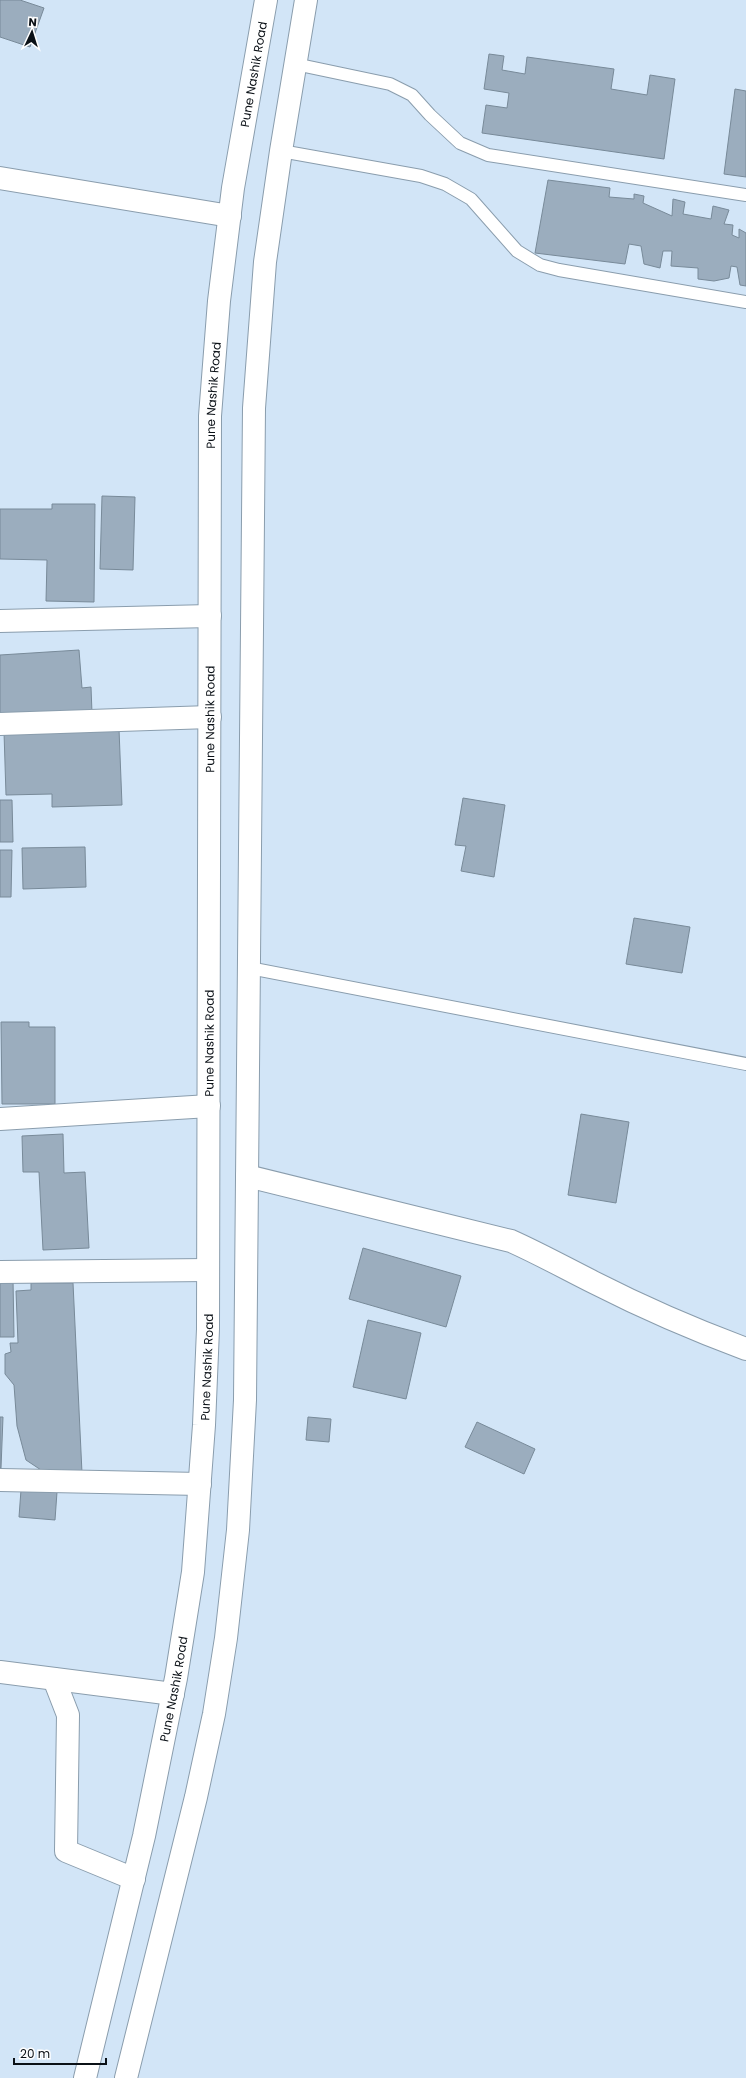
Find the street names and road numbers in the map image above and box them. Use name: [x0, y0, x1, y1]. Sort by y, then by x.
street label: Pune Nashik Road: [235, 20, 271, 128]
street label: Pune Nashik Road: [201, 341, 224, 449]
street label: Pune Nashik Road: [201, 666, 218, 773]
street label: Pune Nashik Road: [200, 990, 217, 1097]
street label: Pune Nashik Road: [196, 1314, 217, 1421]
street label: Pune Nashik Road: [155, 1635, 191, 1743]

